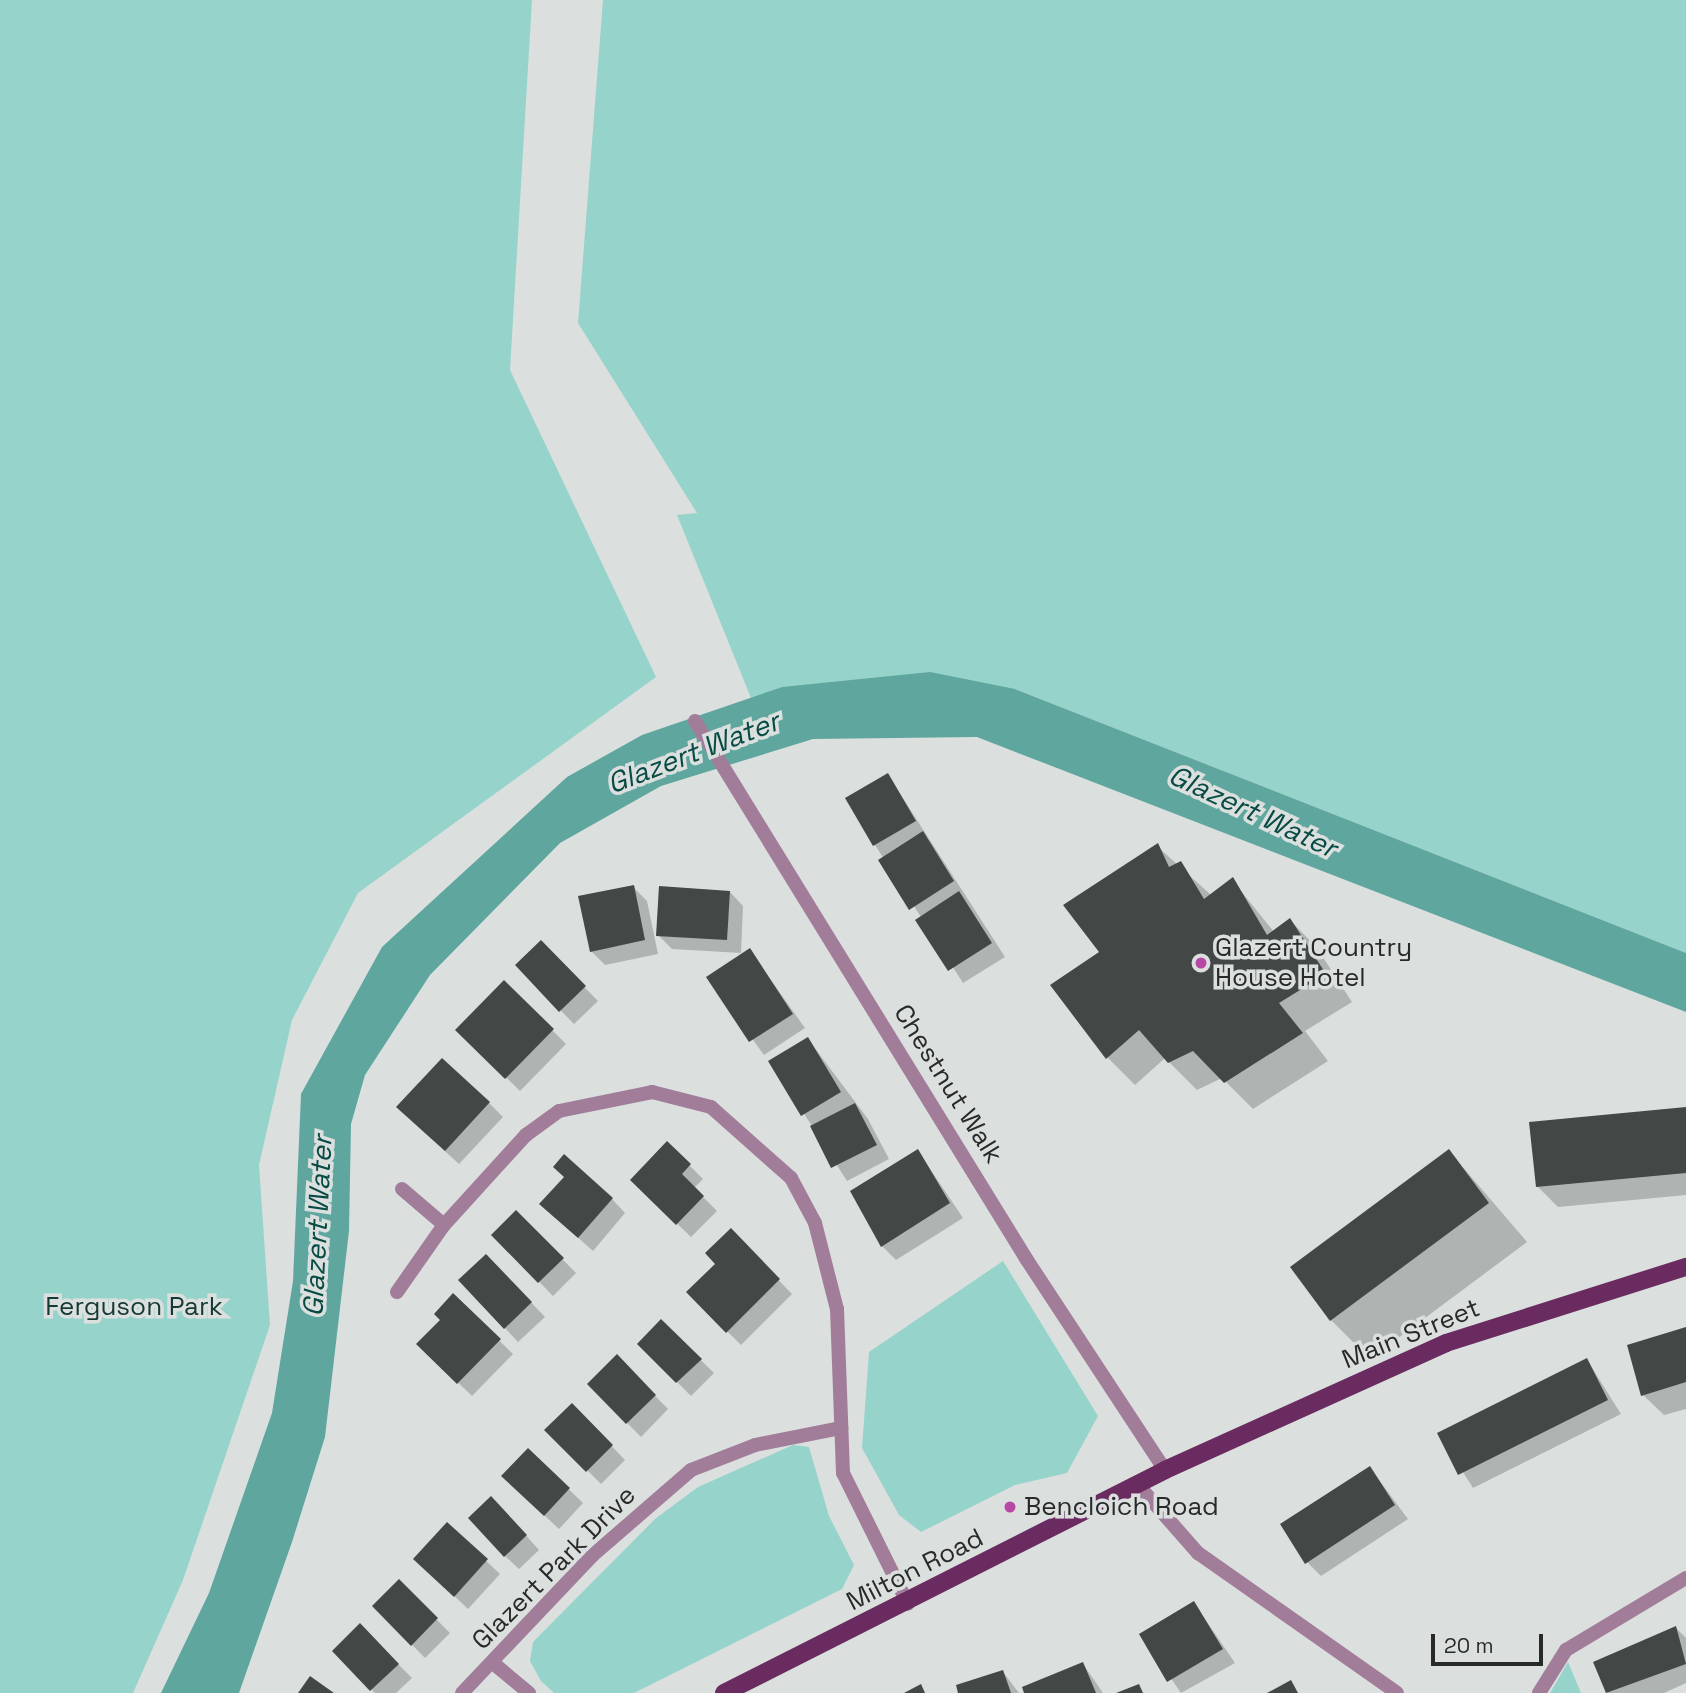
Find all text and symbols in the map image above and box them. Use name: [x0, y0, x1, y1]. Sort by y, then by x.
water label: Glazert Water: [602, 704, 784, 800]
water label: Glazert Water: [1164, 757, 1342, 865]
place label: Glazert Country House Hotel: [1215, 932, 1412, 993]
marker: Glazert Country House Hotel: [1193, 955, 1209, 971]
street label: Chestnut Walk: [887, 999, 1009, 1169]
water label: Glazert Water: [295, 1134, 339, 1318]
park label: Ferguson Park: [45, 1291, 223, 1323]
street label: Main Street: [1338, 1292, 1484, 1376]
street label: Glazert Park Drive: [466, 1480, 642, 1656]
place label: Bencloich Road: [1024, 1491, 1219, 1523]
marker: Bencloich Road: [1002, 1499, 1018, 1515]
street label: Milton Road: [841, 1522, 989, 1618]
scale bar: [1434, 1620, 1546, 1664]
text: 20 m: [1444, 1632, 1494, 1659]

